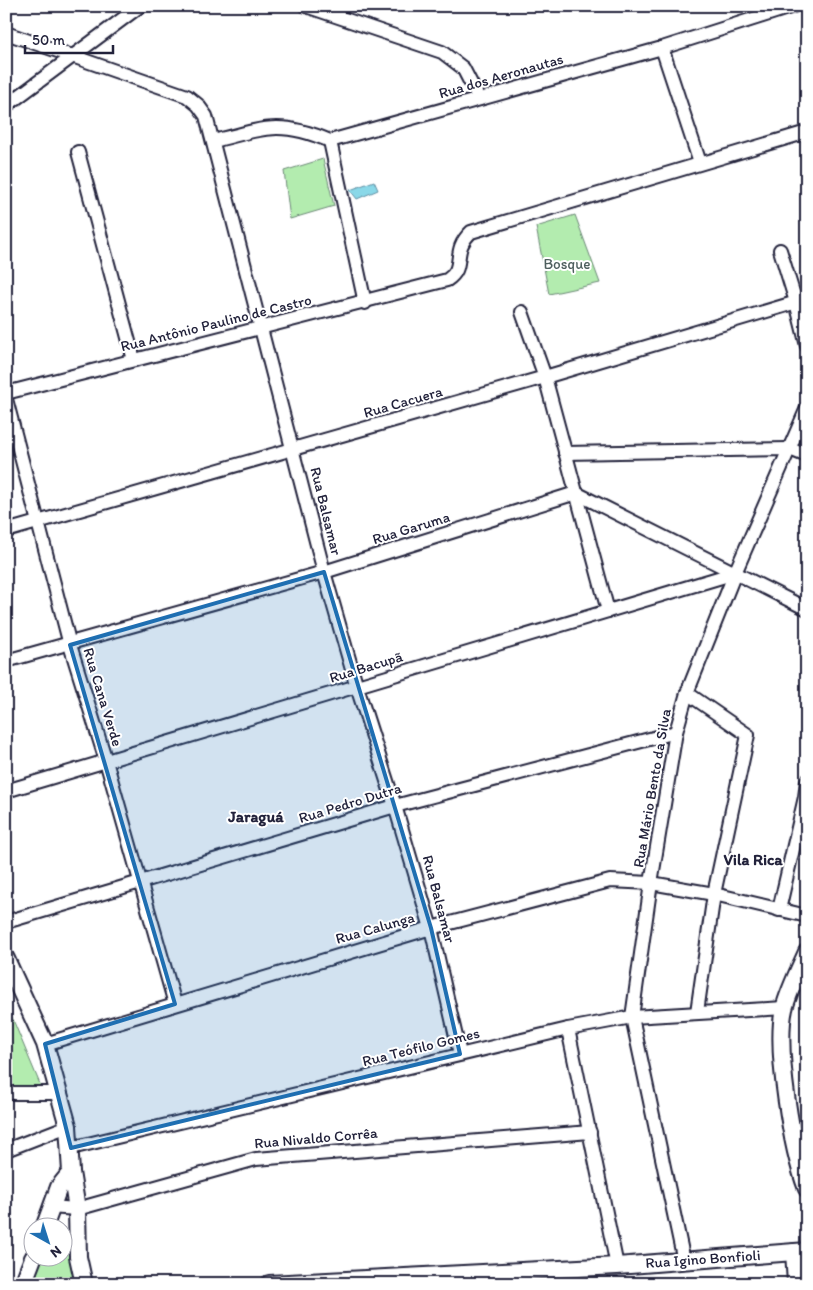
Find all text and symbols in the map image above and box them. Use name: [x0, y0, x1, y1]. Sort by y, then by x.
scale bar: [25, 22, 112, 54]
text: 50 m: [32, 31, 65, 49]
street label: Rua dos Aeronautas: [437, 50, 566, 102]
park label: Bosque: [543, 255, 591, 273]
street label: Rua Antônio Paulino de Castro: [119, 291, 313, 355]
street label: Rua Cacuera: [361, 382, 445, 422]
street label: Rua Balsamar: [306, 465, 346, 557]
street label: Rua Garuma: [370, 508, 452, 548]
street label: Rua Cana Verde: [79, 645, 127, 749]
street label: Rua Bacupã: [327, 647, 405, 687]
street label: Rua Mário Bento da Silva: [629, 707, 675, 869]
street label: Rua Pedro Dutra: [296, 779, 404, 827]
district label: Jaraguá: [227, 807, 284, 827]
district label: Vila Rica: [723, 850, 783, 869]
street label: Rua Balsamar: [419, 853, 459, 945]
street label: Rua Calunga: [334, 908, 417, 948]
street label: Rua Teófilo Gomes: [360, 1024, 482, 1070]
street label: Rua Nivaldo Corrêa: [253, 1124, 379, 1152]
north arrow: [22, 1218, 72, 1268]
text: N: [47, 1242, 65, 1261]
street label: Rua Igino Bonfioli: [645, 1246, 761, 1272]

